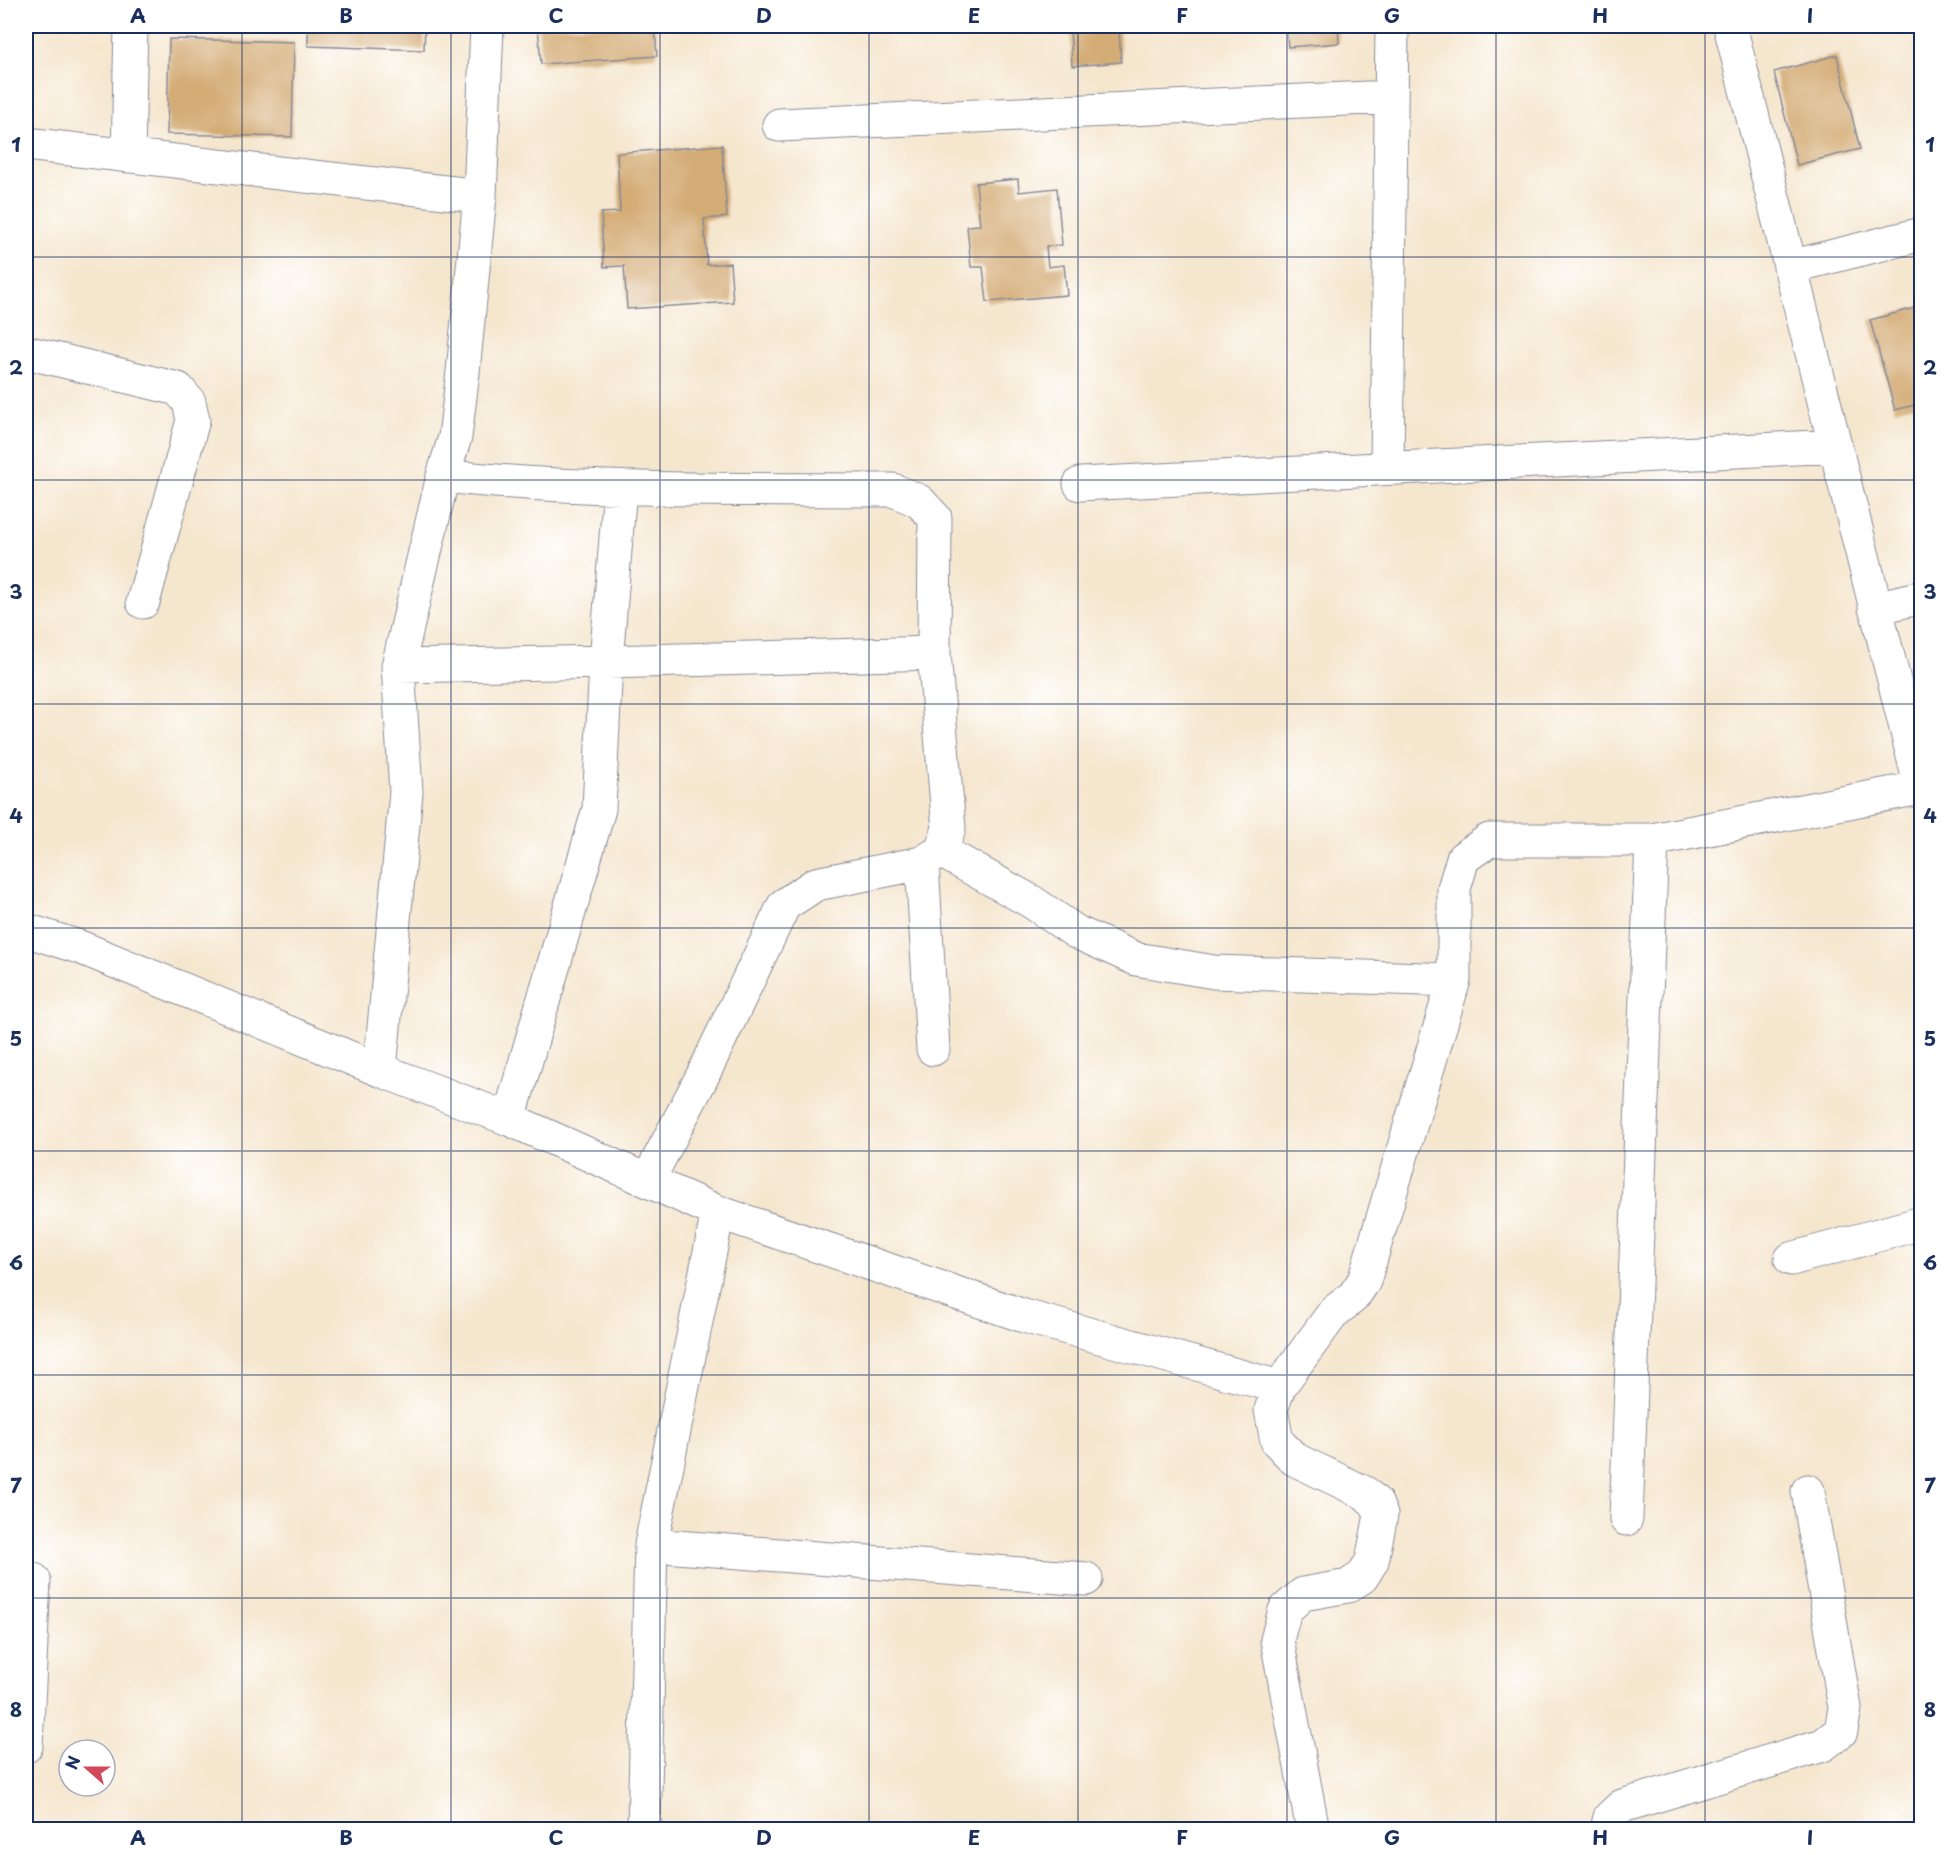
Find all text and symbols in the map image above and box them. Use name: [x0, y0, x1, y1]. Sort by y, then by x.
text: A: [130, 0, 146, 30]
text: B: [339, 0, 353, 30]
text: C: [548, 0, 564, 30]
text: D: [756, 0, 772, 30]
text: E: [968, 0, 980, 30]
text: F: [1176, 0, 1188, 30]
text: G: [1384, 0, 1400, 30]
text: H: [1592, 0, 1608, 30]
text: I: [1807, 0, 1813, 30]
text: 1: [11, 129, 21, 159]
text: 1: [1925, 129, 1935, 159]
text: 2: [9, 352, 23, 382]
text: 2: [1923, 352, 1937, 382]
text: 3: [9, 576, 23, 606]
text: 3: [1923, 576, 1937, 606]
text: 4: [9, 800, 23, 830]
text: 4: [1923, 800, 1937, 830]
text: 5: [10, 1023, 22, 1053]
text: 5: [1924, 1023, 1936, 1053]
text: 6: [9, 1247, 23, 1277]
text: 6: [1923, 1247, 1937, 1277]
text: 7: [10, 1470, 22, 1500]
text: 7: [1924, 1470, 1936, 1500]
text: 8: [10, 1694, 22, 1724]
text: 8: [1924, 1694, 1936, 1724]
north arrow: [57, 1738, 117, 1798]
text: N: [59, 1752, 86, 1772]
text: A: [130, 1822, 146, 1852]
text: B: [339, 1822, 353, 1852]
text: C: [548, 1822, 564, 1852]
text: D: [756, 1822, 772, 1852]
text: E: [968, 1822, 980, 1852]
text: F: [1176, 1822, 1188, 1852]
text: G: [1384, 1822, 1400, 1852]
text: H: [1592, 1822, 1608, 1852]
text: I: [1807, 1822, 1813, 1852]

